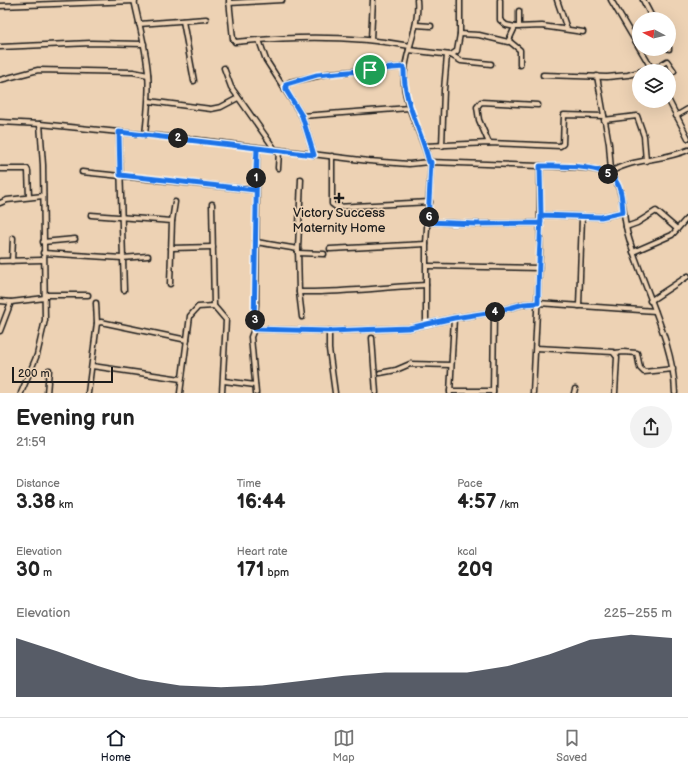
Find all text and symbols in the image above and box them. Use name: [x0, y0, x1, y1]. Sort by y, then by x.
north arrow: [632, 12, 676, 56]
map controls: [632, 12, 676, 108]
pin: [353, 53, 387, 87]
icon: arrive: [359, 59, 381, 81]
button: layers: [632, 64, 676, 108]
pin: 2: [168, 128, 188, 148]
text: 2: [175, 131, 181, 144]
pin: 5: [598, 164, 618, 184]
text: 5: [605, 167, 611, 180]
pin: 1: [246, 168, 266, 188]
text: 1: [254, 171, 258, 184]
marker: Victory Success Maternity Home: [333, 192, 345, 204]
place label: Victory Success Maternity Home: [293, 205, 386, 236]
pin: 6: [419, 207, 439, 227]
text: 6: [426, 210, 432, 223]
pin: 4: [485, 302, 505, 322]
text: 4: [492, 305, 498, 318]
pin: 3: [245, 310, 265, 330]
text: 3: [252, 313, 258, 326]
scale bar: [12, 365, 113, 384]
text: 200 m: [18, 367, 50, 380]
text: Evening run: [16, 405, 135, 432]
button: share: [630, 406, 672, 448]
text: 21:59: [16, 434, 46, 450]
text: Distance: [16, 477, 60, 490]
text: Time: [237, 477, 261, 490]
text: Pace: [457, 477, 482, 490]
text: 3.38: [16, 490, 56, 514]
text: 16:44: [237, 490, 286, 514]
text: 4:57: [457, 490, 497, 514]
text: km: [56, 498, 73, 511]
text: /km: [497, 498, 519, 511]
text: Elevation: [16, 545, 62, 558]
text: Heart rate: [237, 545, 287, 558]
text: kcal: [457, 545, 477, 558]
text: 30: [16, 558, 40, 582]
text: 171: [237, 558, 265, 582]
text: 209: [457, 558, 493, 582]
text: m: [40, 566, 52, 579]
text: bpm: [265, 566, 289, 579]
text: Elevation: [16, 605, 70, 621]
text: 225–255 m: [604, 605, 672, 621]
tab: Home: [101, 727, 131, 764]
tab: Map: [332, 727, 355, 764]
tab: Saved: [556, 727, 587, 764]

